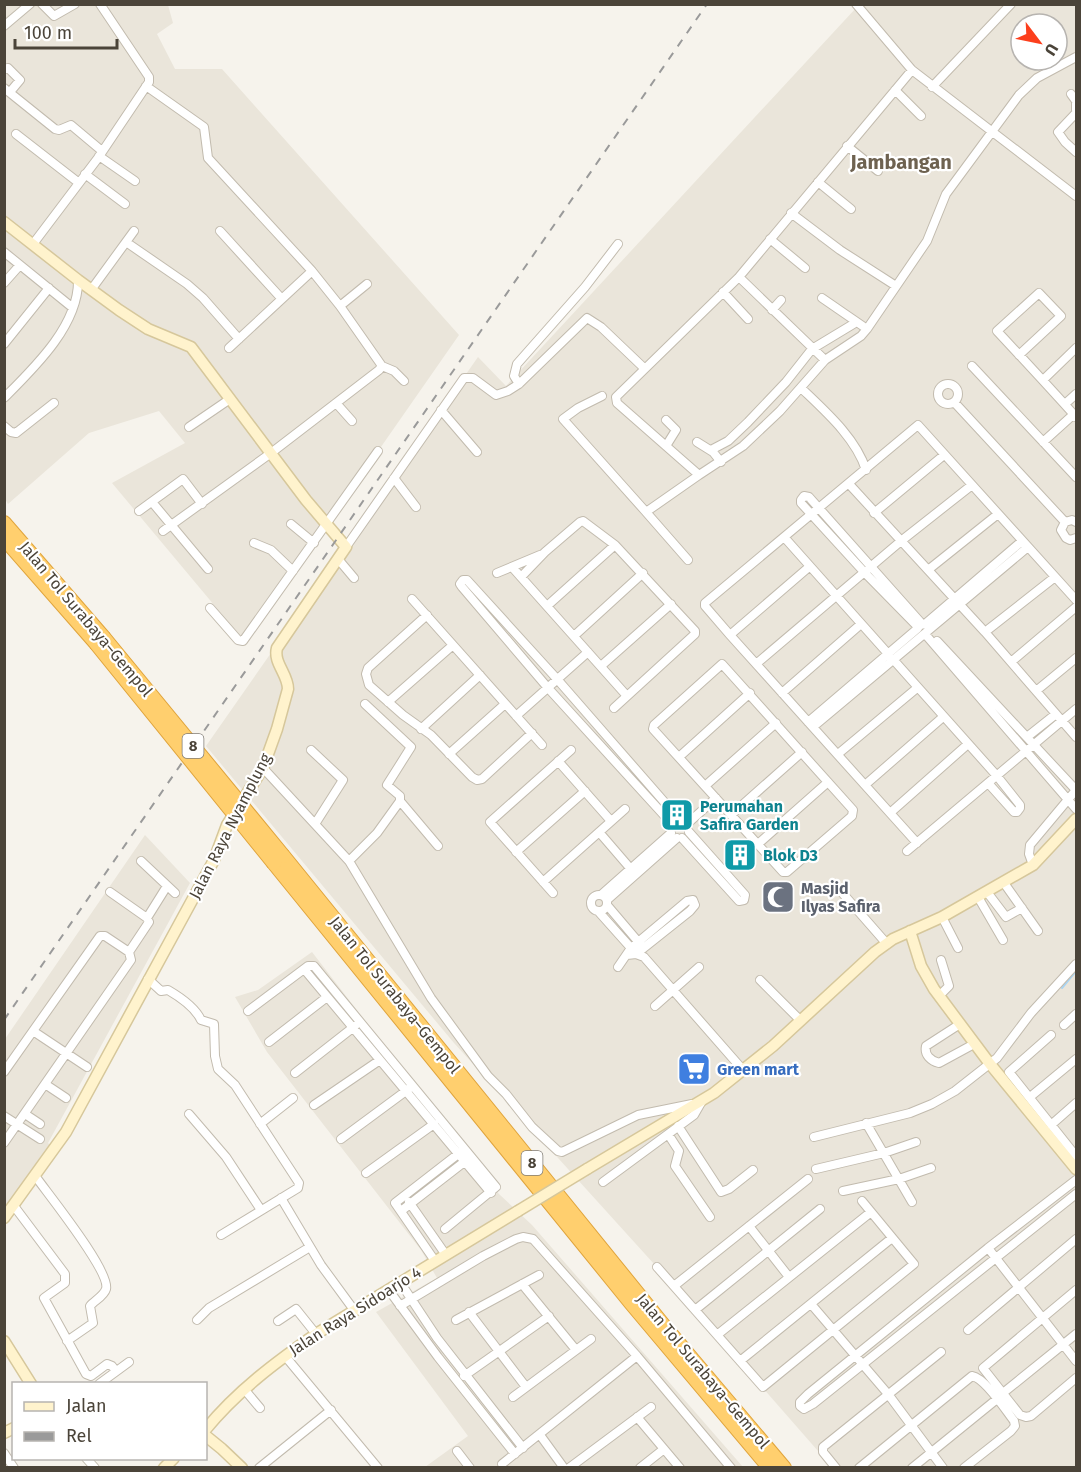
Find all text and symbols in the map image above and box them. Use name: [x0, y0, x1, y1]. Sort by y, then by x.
scale bar: [15, 12, 117, 50]
north arrow: [1009, 12, 1069, 72]
text: 100 m: [24, 22, 72, 44]
text: U: [1040, 40, 1062, 59]
district label: Jambangan: [849, 150, 952, 174]
street label: Jalan Tol Surabaya–Gempol: [15, 538, 157, 701]
road number: 8: [182, 734, 204, 758]
street label: Jalan Raya Nyamplung: [185, 749, 275, 902]
building icon: Perumahan Safira Garden: [659, 797, 695, 833]
place label: Perumahan Safira Garden: [700, 797, 799, 834]
building icon: Blok D3: [722, 837, 758, 873]
place label: Blok D3: [763, 846, 818, 865]
mosque icon: Masjid Ilyas Safira: [760, 879, 796, 915]
place label: Masjid Ilyas Safira: [801, 879, 881, 916]
street label: Jalan Tol Surabaya–Gempol: [326, 913, 464, 1078]
supermarket icon: Green mart: [676, 1051, 712, 1087]
place label: Green mart: [717, 1060, 800, 1079]
road number: 8: [522, 1151, 542, 1175]
street label: Jalan Raya Sidoarjo 4: [285, 1262, 425, 1359]
street label: Jalan Tol Surabaya–Gempol: [632, 1290, 774, 1453]
legend: [12, 1382, 207, 1460]
text: Jalan: [66, 1395, 107, 1417]
text: Rel: [66, 1425, 92, 1447]

